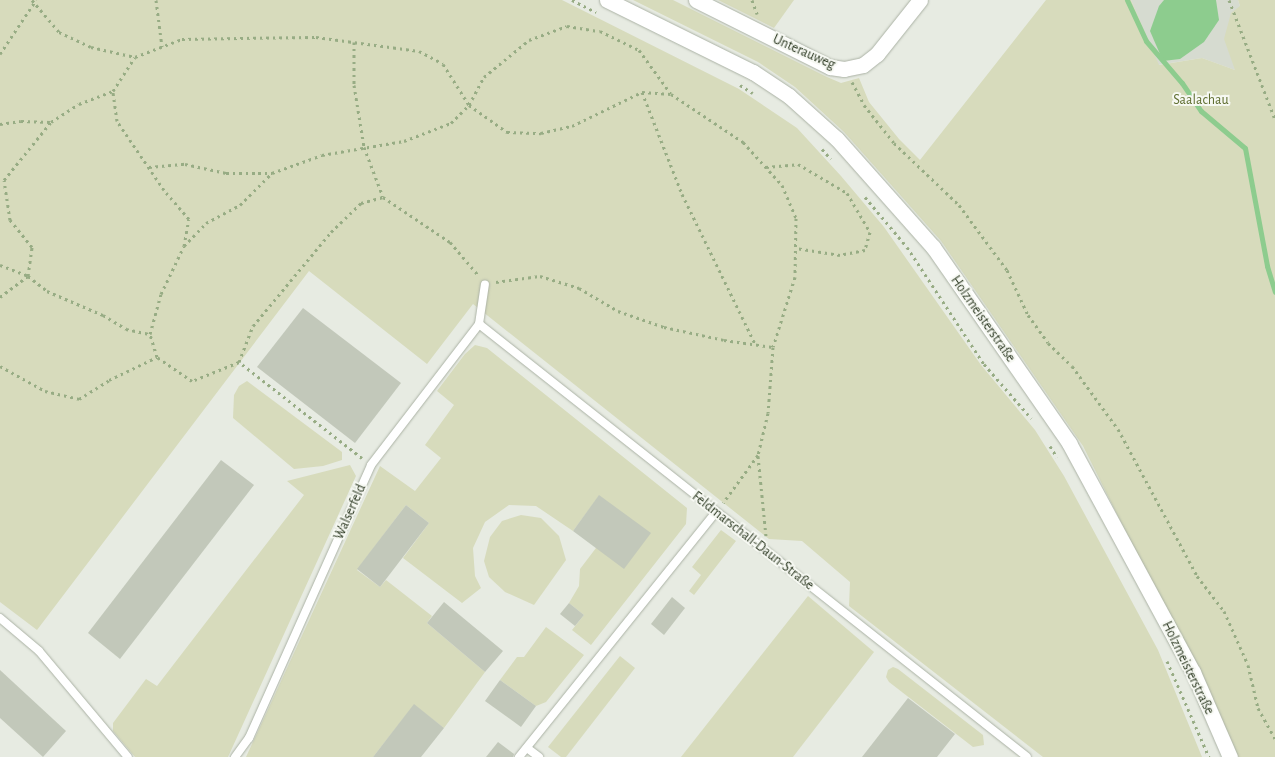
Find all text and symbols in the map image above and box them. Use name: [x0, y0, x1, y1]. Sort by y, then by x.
street label: Unterauweg: [770, 31, 838, 73]
park label: Saalachau: [1173, 92, 1229, 108]
street label: Holzmeisterstraße: [947, 273, 1019, 365]
street label: Walserfeld: [330, 482, 370, 542]
street label: Feldmarschall-Daun-Straße: [689, 488, 817, 594]
street label: Holzmeisterstraße: [1158, 619, 1218, 717]

